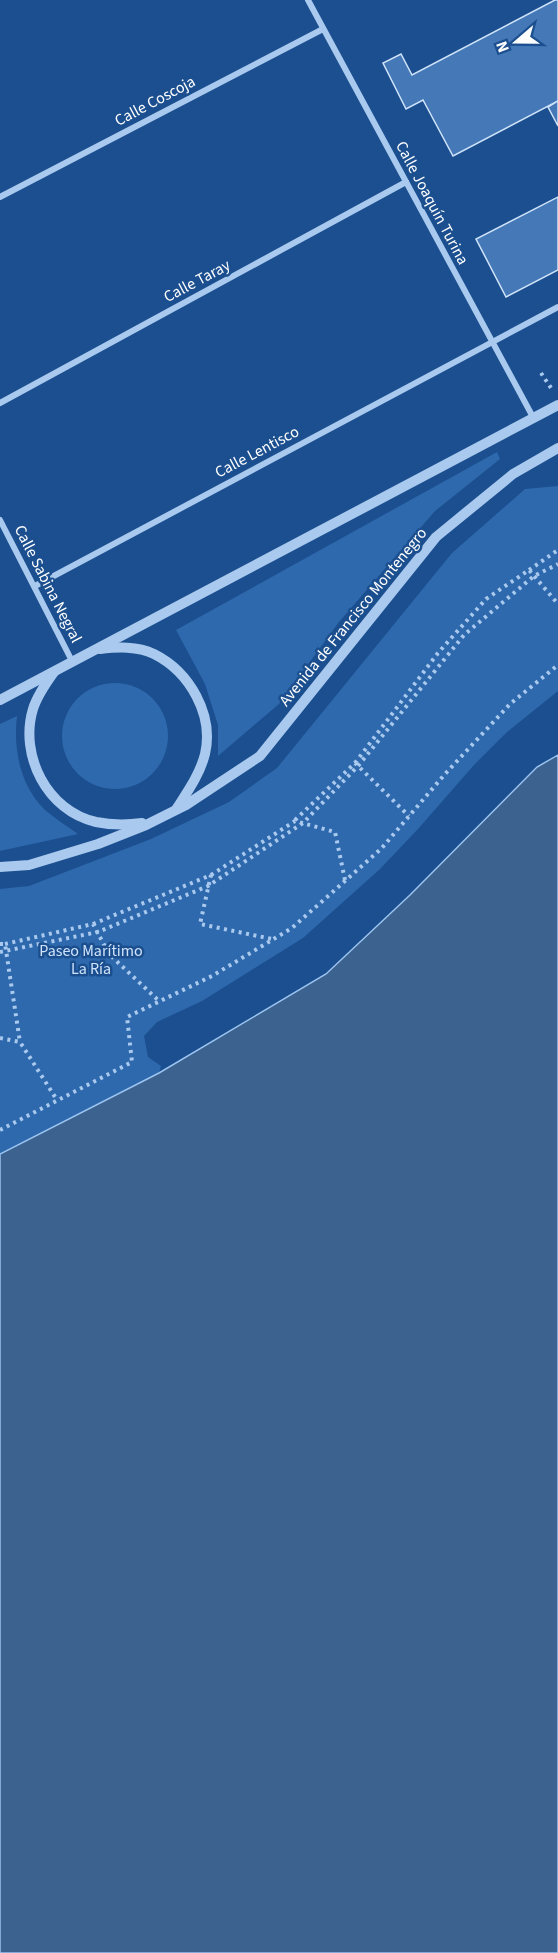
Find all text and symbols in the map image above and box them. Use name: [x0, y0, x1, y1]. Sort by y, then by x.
north arrow: [486, 12, 546, 72]
text: N: [491, 38, 515, 56]
street label: Calle Coscoja: [111, 70, 199, 132]
street label: Calle Joaquín Turina: [390, 137, 474, 269]
street label: Calle Taray: [160, 254, 235, 308]
street label: Calle Lentisco: [211, 421, 303, 483]
street label: Calle Sabina Negral: [9, 521, 87, 647]
street label: Avenida de Francisco Montenegro: [274, 523, 432, 711]
park label: Paseo Marítimo La Ría: [39, 940, 143, 980]

